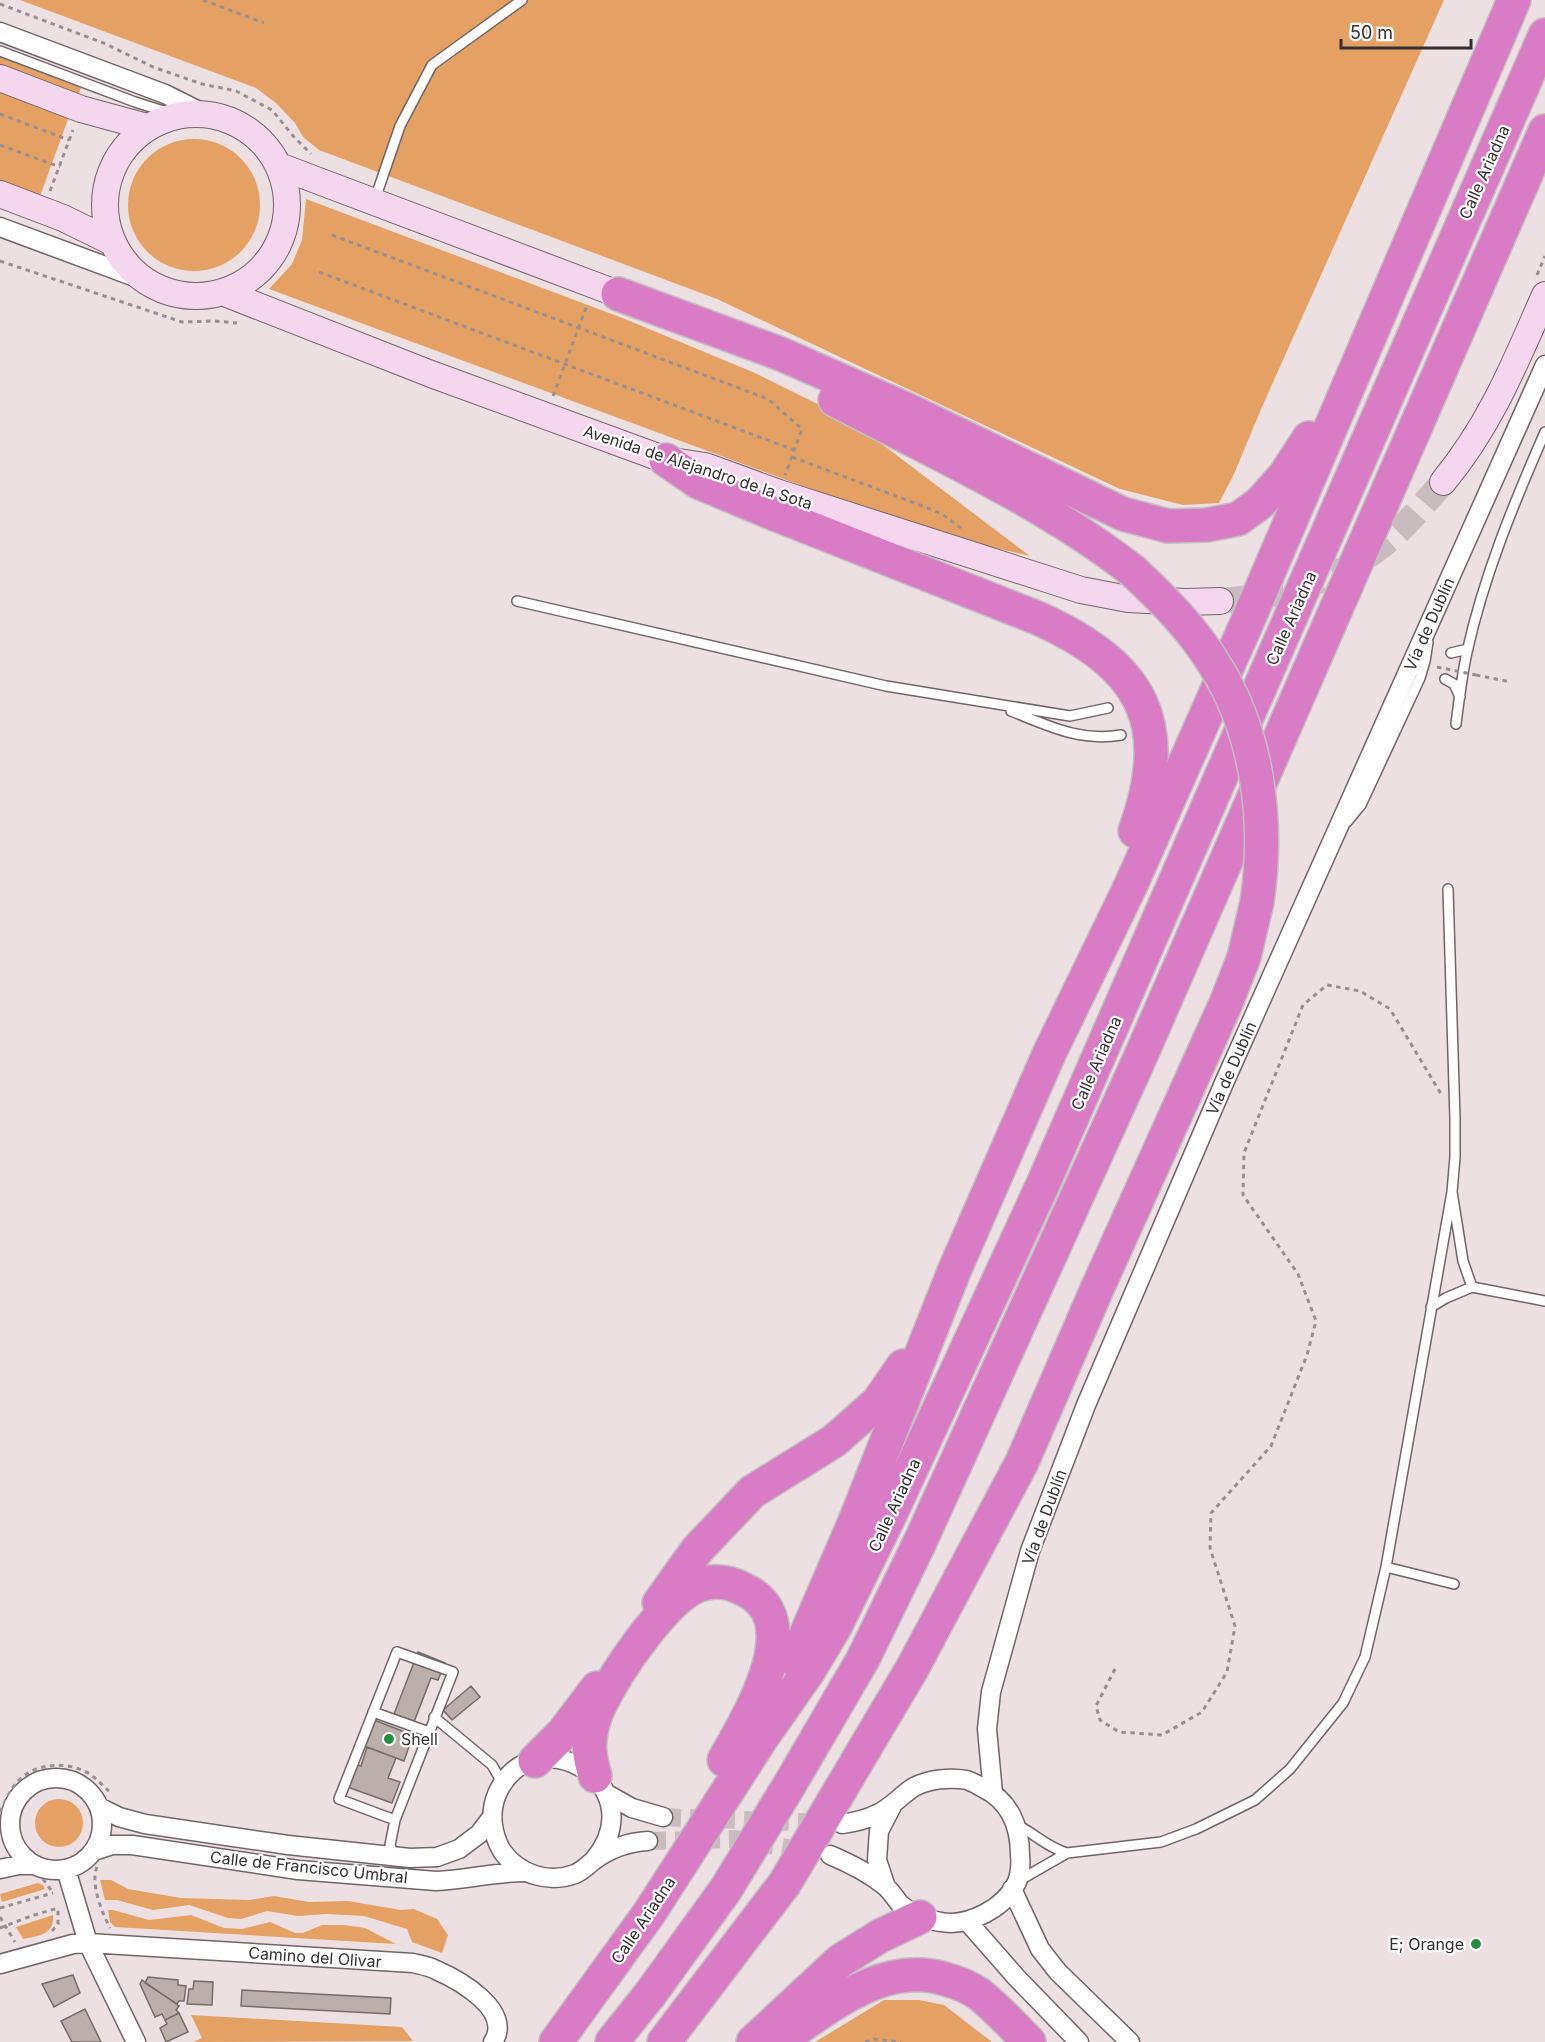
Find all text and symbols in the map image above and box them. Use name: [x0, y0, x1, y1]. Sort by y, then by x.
scale bar: [1341, 12, 1472, 50]
text: 50 m: [1350, 22, 1393, 43]
street label: Calle Ariadna: [1454, 122, 1514, 222]
street label: Avenida de Alejandro de la Sota: [581, 420, 815, 514]
street label: Calle Ariadna: [1261, 568, 1321, 668]
street label: Vía de Dublín: [1400, 574, 1458, 674]
street label: Calle Ariadna: [1066, 1013, 1126, 1113]
street label: Vía de Dublín: [1202, 1018, 1260, 1118]
street label: Calle Ariadna: [864, 1455, 924, 1555]
street label: Vía de Dublín: [1017, 1467, 1071, 1567]
place label: Shell: [401, 1729, 438, 1749]
marker: Shell: [382, 1732, 396, 1746]
street label: Calle de Francisco Umbral: [209, 1847, 409, 1887]
street label: Calle Ariadna: [607, 1873, 679, 1967]
place label: E; Orange: [1389, 1934, 1464, 1954]
marker: E; Orange: [1469, 1937, 1483, 1951]
street label: Camino del Olivar: [248, 1942, 382, 1972]

